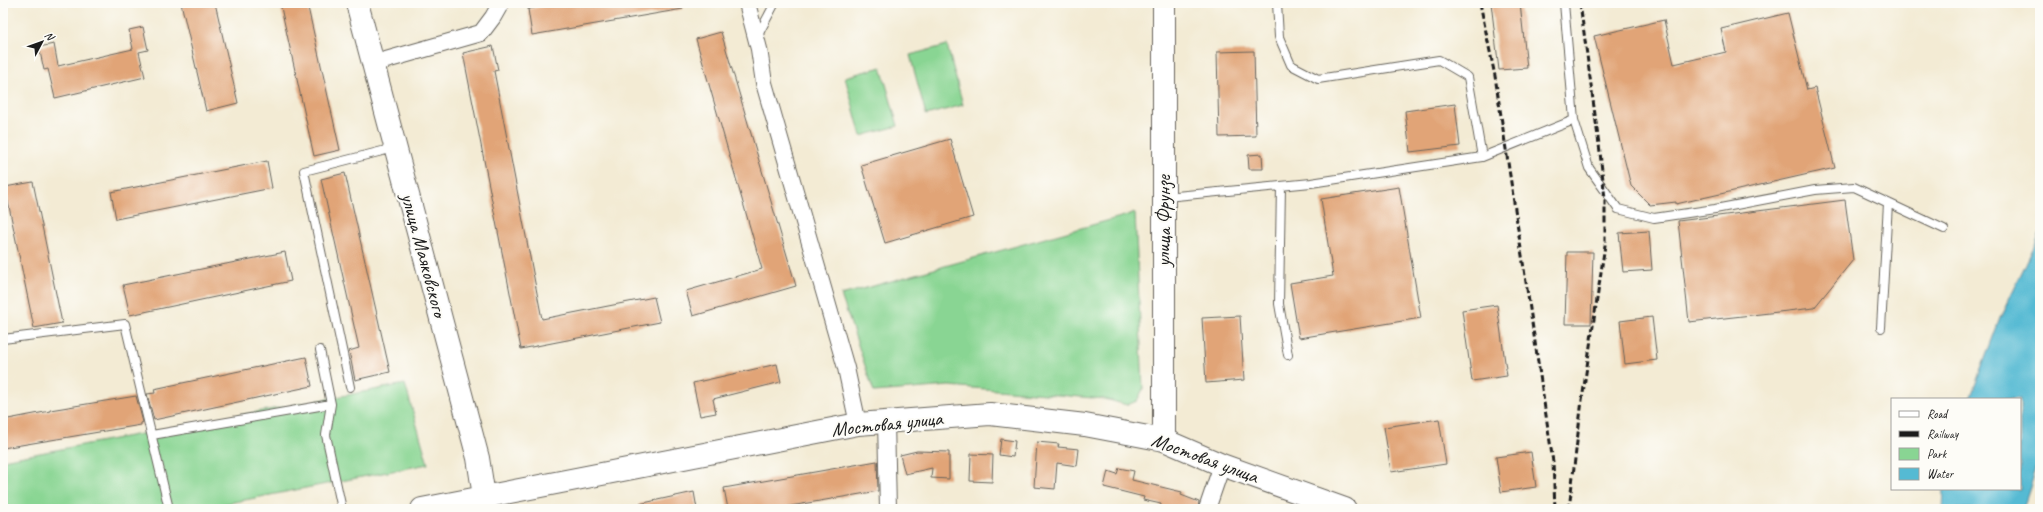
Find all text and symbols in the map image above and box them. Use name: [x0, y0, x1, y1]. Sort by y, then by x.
north arrow: [22, 22, 62, 62]
text: N: [42, 28, 58, 44]
street label: улица Фрунзе: [1151, 174, 1176, 268]
street label: улица Маяковского: [395, 189, 453, 321]
legend: [1891, 398, 2021, 490]
street label: Мостовая улица: [830, 406, 945, 442]
text: Road: [1927, 406, 1949, 422]
text: Railway: [1927, 426, 1959, 442]
street label: Мостовая улица: [1148, 427, 1263, 489]
text: Park: [1927, 446, 1948, 462]
text: Water: [1927, 466, 1955, 482]

